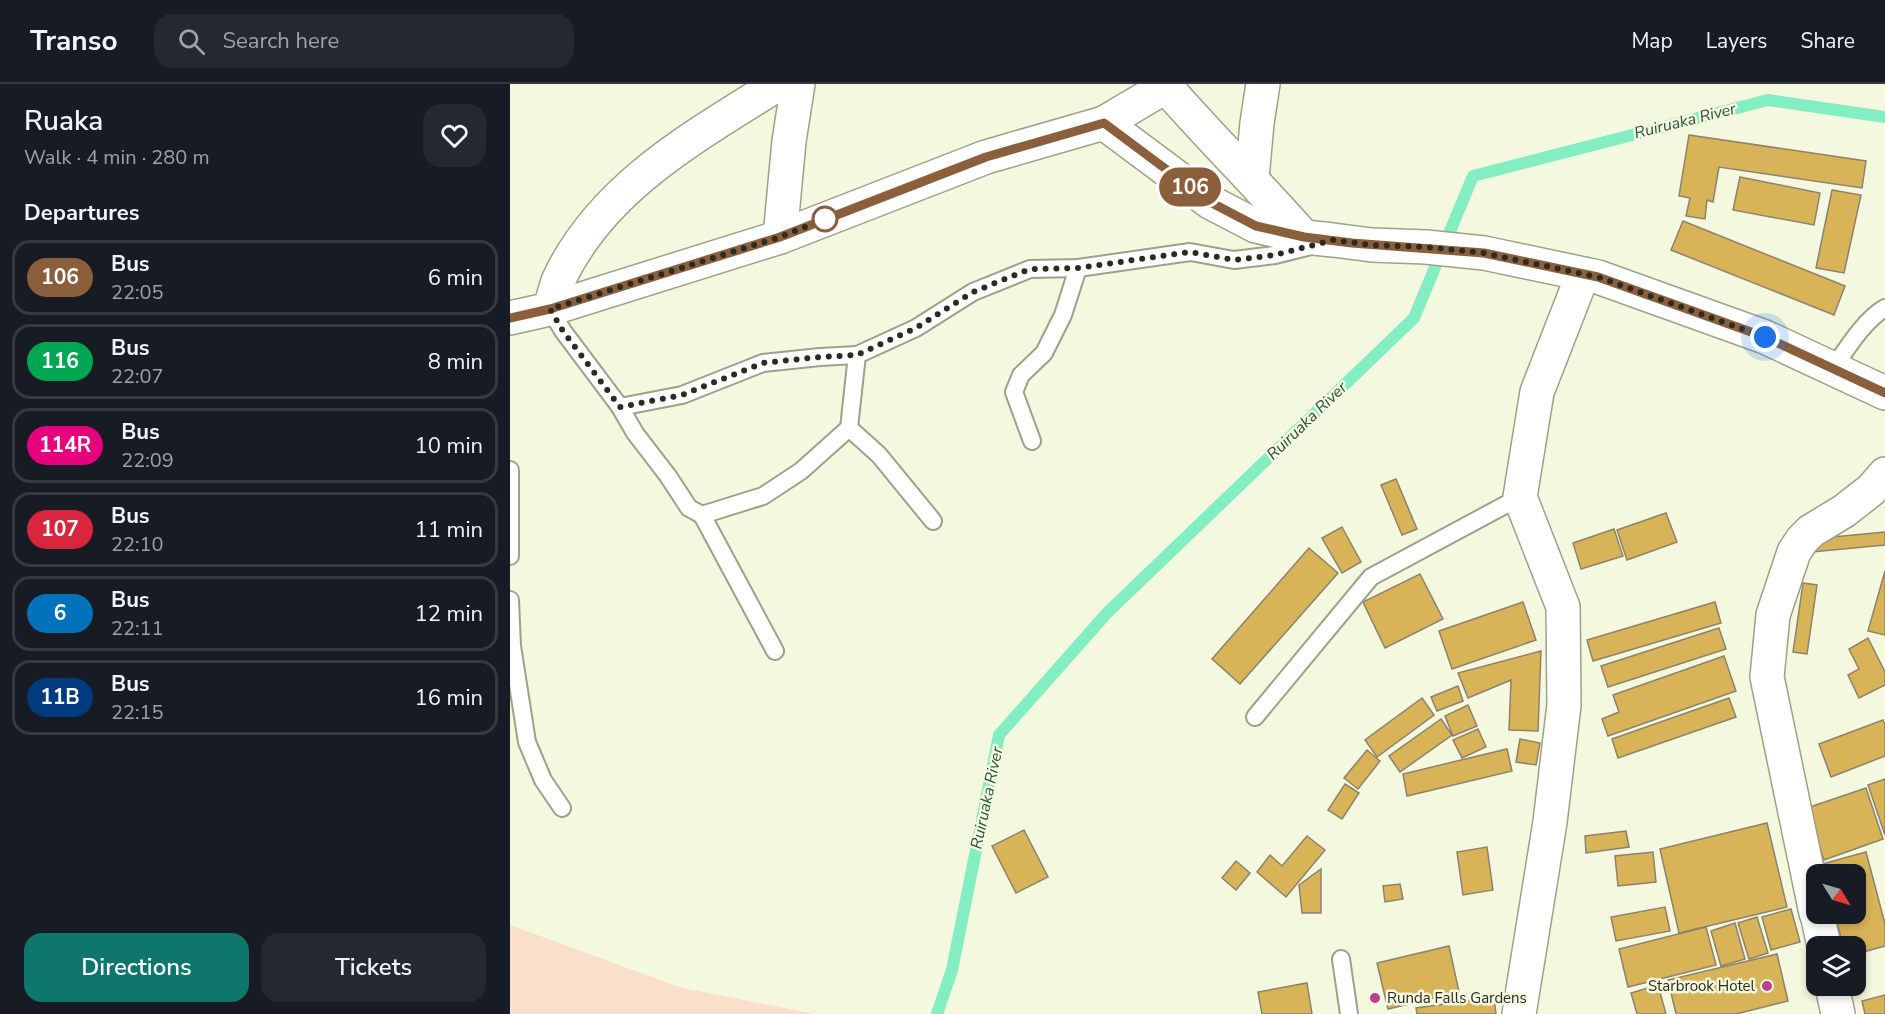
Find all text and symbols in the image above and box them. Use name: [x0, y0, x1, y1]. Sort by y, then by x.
search box: [154, 14, 574, 68]
text: Transo: [30, 22, 118, 60]
icon: search: [175, 25, 208, 58]
text: Search here: [223, 26, 339, 56]
text: Map: [1631, 27, 1673, 55]
text: Layers: [1706, 27, 1767, 55]
text: Share: [1800, 27, 1855, 55]
water label: Ruiruaka River: [1632, 97, 1739, 144]
text: Ruaka: [24, 102, 103, 140]
button: heart: [423, 104, 486, 167]
text: Walk · 4 min · 280 m: [24, 144, 210, 171]
line badge: 106: [1156, 168, 1224, 206]
text: 106: [1171, 173, 1209, 201]
text: Departures: [24, 198, 139, 228]
unlabelled marker: [812, 206, 838, 232]
text: Bus: [111, 249, 150, 279]
text: 106: [41, 263, 79, 291]
text: 6 min: [428, 263, 483, 293]
text: 22:05: [111, 279, 164, 306]
your location: [1750, 322, 1780, 352]
text: Bus: [111, 333, 150, 363]
text: 116: [41, 347, 79, 375]
text: 8 min: [428, 347, 483, 377]
text: 22:07: [111, 363, 164, 390]
water label: Ruiruaka River: [1262, 376, 1353, 465]
text: Bus: [121, 417, 160, 447]
text: 114R: [39, 431, 91, 459]
text: 10 min: [415, 431, 483, 461]
text: 22:09: [121, 447, 174, 474]
text: Bus: [111, 501, 150, 531]
text: 107: [41, 515, 79, 543]
text: 11 min: [415, 515, 483, 545]
text: 22:10: [111, 531, 164, 558]
text: Bus: [111, 585, 150, 615]
text: 6: [54, 599, 66, 627]
text: 12 min: [415, 599, 483, 629]
text: 22:11: [111, 615, 164, 642]
text: Bus: [111, 669, 150, 699]
text: 11B: [40, 683, 80, 711]
text: 16 min: [415, 683, 483, 713]
text: 22:15: [111, 699, 164, 726]
water label: Ruiruaka River: [965, 744, 1009, 851]
north arrow: [1806, 864, 1866, 924]
map controls: [1806, 864, 1866, 996]
button: Directions: [24, 933, 249, 1002]
button: Tickets: [261, 933, 486, 1002]
button: layers: [1806, 936, 1866, 996]
place label: Starbrook Hotel: [1648, 976, 1756, 996]
marker: Starbrook Hotel: [1760, 979, 1774, 993]
place label: Runda Falls Gardens: [1387, 988, 1527, 1008]
marker: Runda Falls Gardens: [1368, 991, 1382, 1005]

